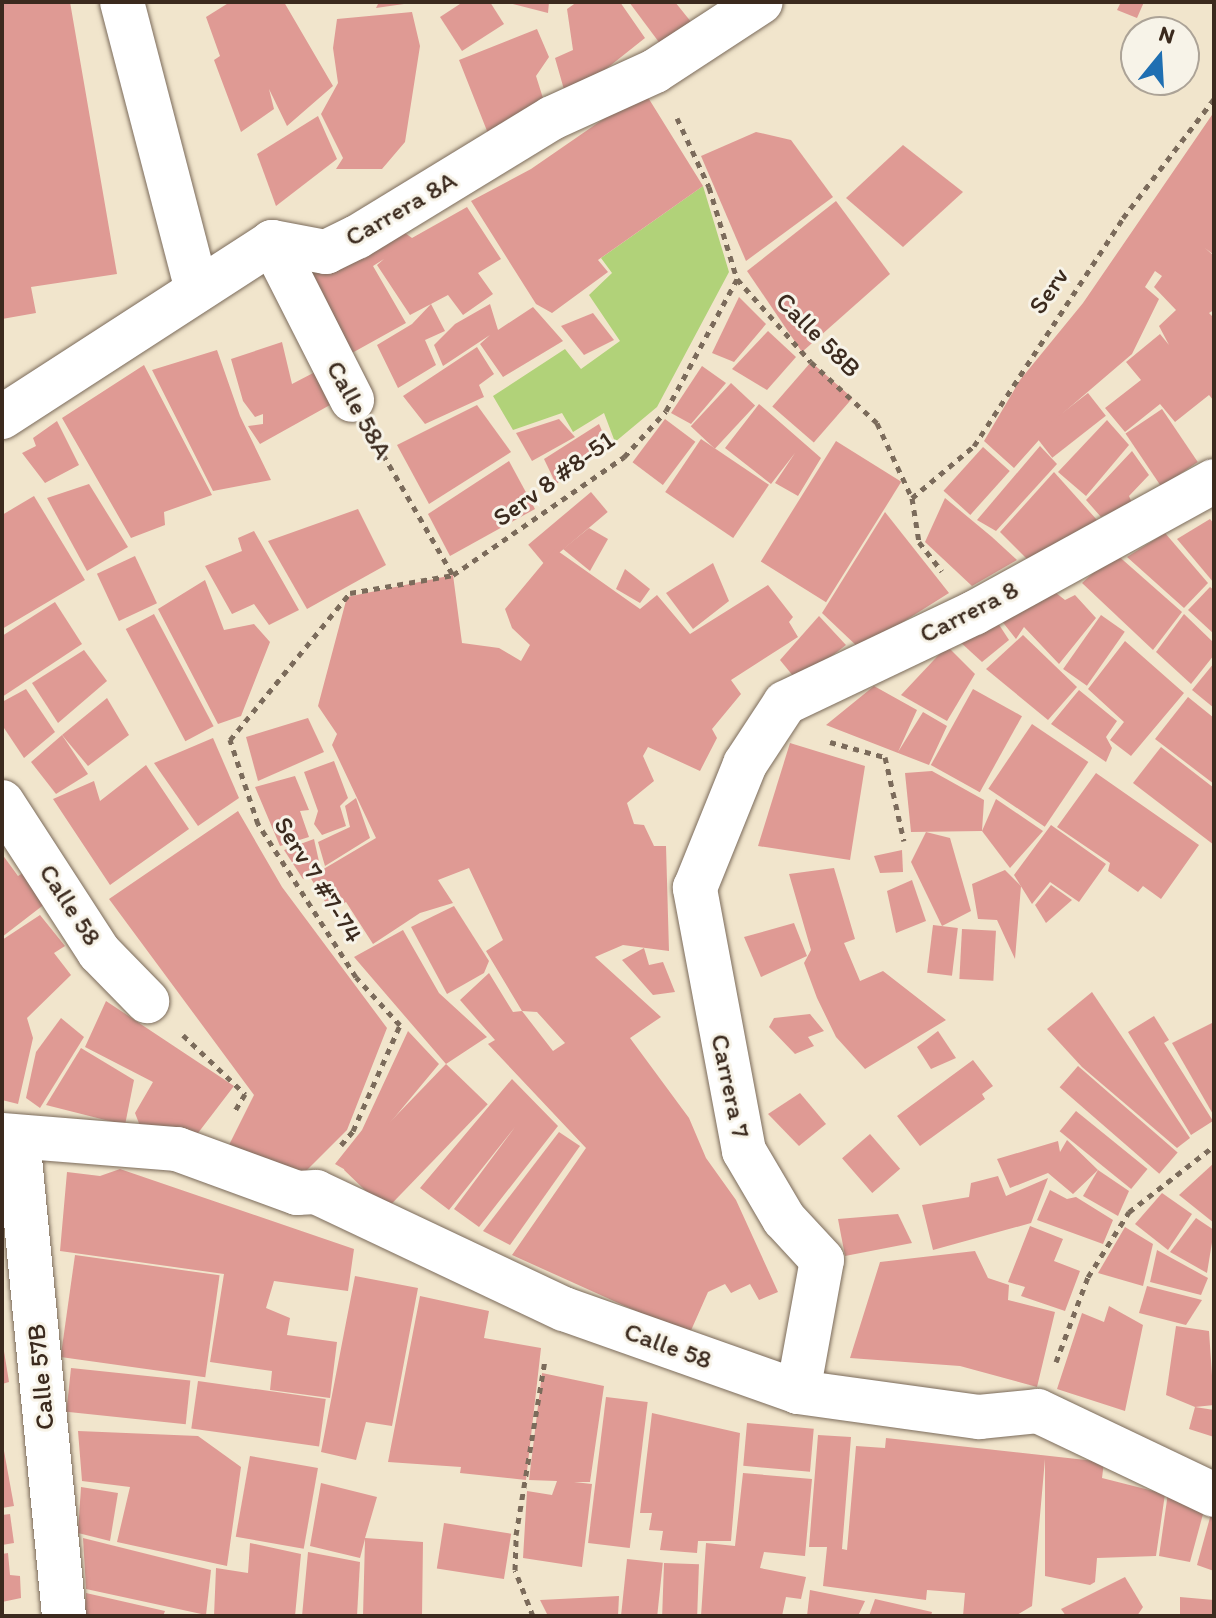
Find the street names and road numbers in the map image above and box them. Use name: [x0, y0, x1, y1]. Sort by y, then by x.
street label: Carrera 8A: [340, 165, 462, 253]
street label: Serv: [1022, 262, 1076, 320]
street label: Calle 58B: [769, 286, 867, 384]
street label: Calle 58A: [319, 355, 399, 465]
street label: Serv 8 #8-51: [487, 424, 621, 534]
street label: Carrera 8: [914, 574, 1024, 650]
street label: Serv 7 #7-74: [267, 811, 369, 949]
street label: Calle 58: [32, 858, 108, 952]
street label: Carrera 7: [704, 1031, 756, 1141]
street label: Calle 58: [620, 1316, 716, 1376]
street label: Calle 57B: [21, 1323, 61, 1431]

